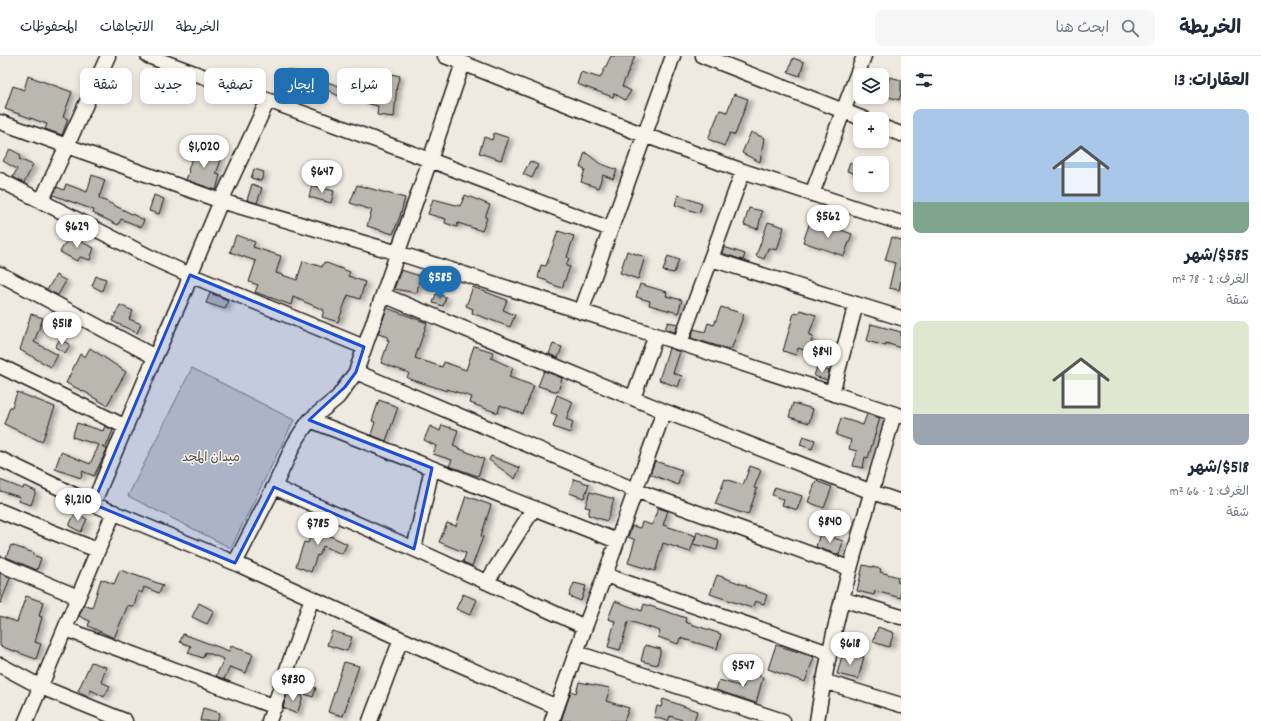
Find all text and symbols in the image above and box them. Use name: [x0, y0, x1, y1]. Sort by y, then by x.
search box: [875, 10, 1155, 46]
text: الخريطة: [1179, 16, 1241, 43]
icon: search: [1119, 17, 1141, 39]
text: المحفوظات: [20, 18, 78, 38]
text: الاتجاهات: [100, 18, 154, 38]
text: الخريطة: [176, 18, 219, 38]
text: ابحث هنا: [1056, 18, 1109, 40]
chip: شقة: [80, 68, 132, 104]
chip: جديد: [140, 68, 196, 104]
chip: تصفية: [204, 68, 266, 104]
chip: إيجار: [274, 68, 329, 104]
chip: شراء: [337, 68, 392, 104]
map controls: [853, 68, 889, 192]
button: layers: [853, 68, 889, 104]
icon: filters: [913, 69, 935, 91]
text: العقارات: 13: [1174, 70, 1249, 94]
button: +: [853, 112, 889, 148]
pin: $1,020: [171, 135, 237, 169]
icon: home: [1045, 135, 1117, 207]
text: $1,020: [188, 138, 220, 157]
button: −: [853, 156, 889, 192]
pin: $647: [298, 160, 346, 194]
text: $647: [310, 163, 334, 182]
pin: $562: [804, 205, 852, 239]
text: $562: [816, 208, 840, 227]
pin: $629: [53, 215, 101, 249]
text: $629: [65, 218, 89, 237]
text: $585/شهر: [1185, 245, 1249, 269]
pin: $585: [416, 266, 464, 300]
text: $585: [428, 269, 452, 288]
text: الغرف: 2 · 78 m²: [1172, 271, 1249, 290]
text: شقة: [1226, 292, 1249, 311]
pin: $518: [38, 312, 86, 346]
text: $518: [52, 315, 72, 334]
pin: $841: [798, 340, 846, 374]
text: $841: [812, 343, 832, 362]
icon: home: [1045, 347, 1117, 419]
park label: ميدان المجد: [182, 449, 240, 468]
text: $518/شهر: [1189, 457, 1249, 481]
text: الغرف: 2 · 66 m²: [1170, 483, 1249, 502]
pin: $1,210: [45, 488, 111, 522]
text: $1,210: [64, 491, 92, 510]
text: شقة: [1226, 504, 1249, 523]
pin: $840: [806, 510, 854, 544]
pin: $785: [294, 512, 342, 546]
text: $840: [818, 513, 842, 532]
text: $785: [307, 515, 329, 534]
pin: $618: [826, 632, 874, 666]
text: $618: [839, 635, 861, 654]
pin: $547: [719, 654, 767, 688]
text: $547: [732, 657, 754, 676]
pin: $830: [269, 668, 317, 702]
text: $830: [281, 671, 305, 690]

